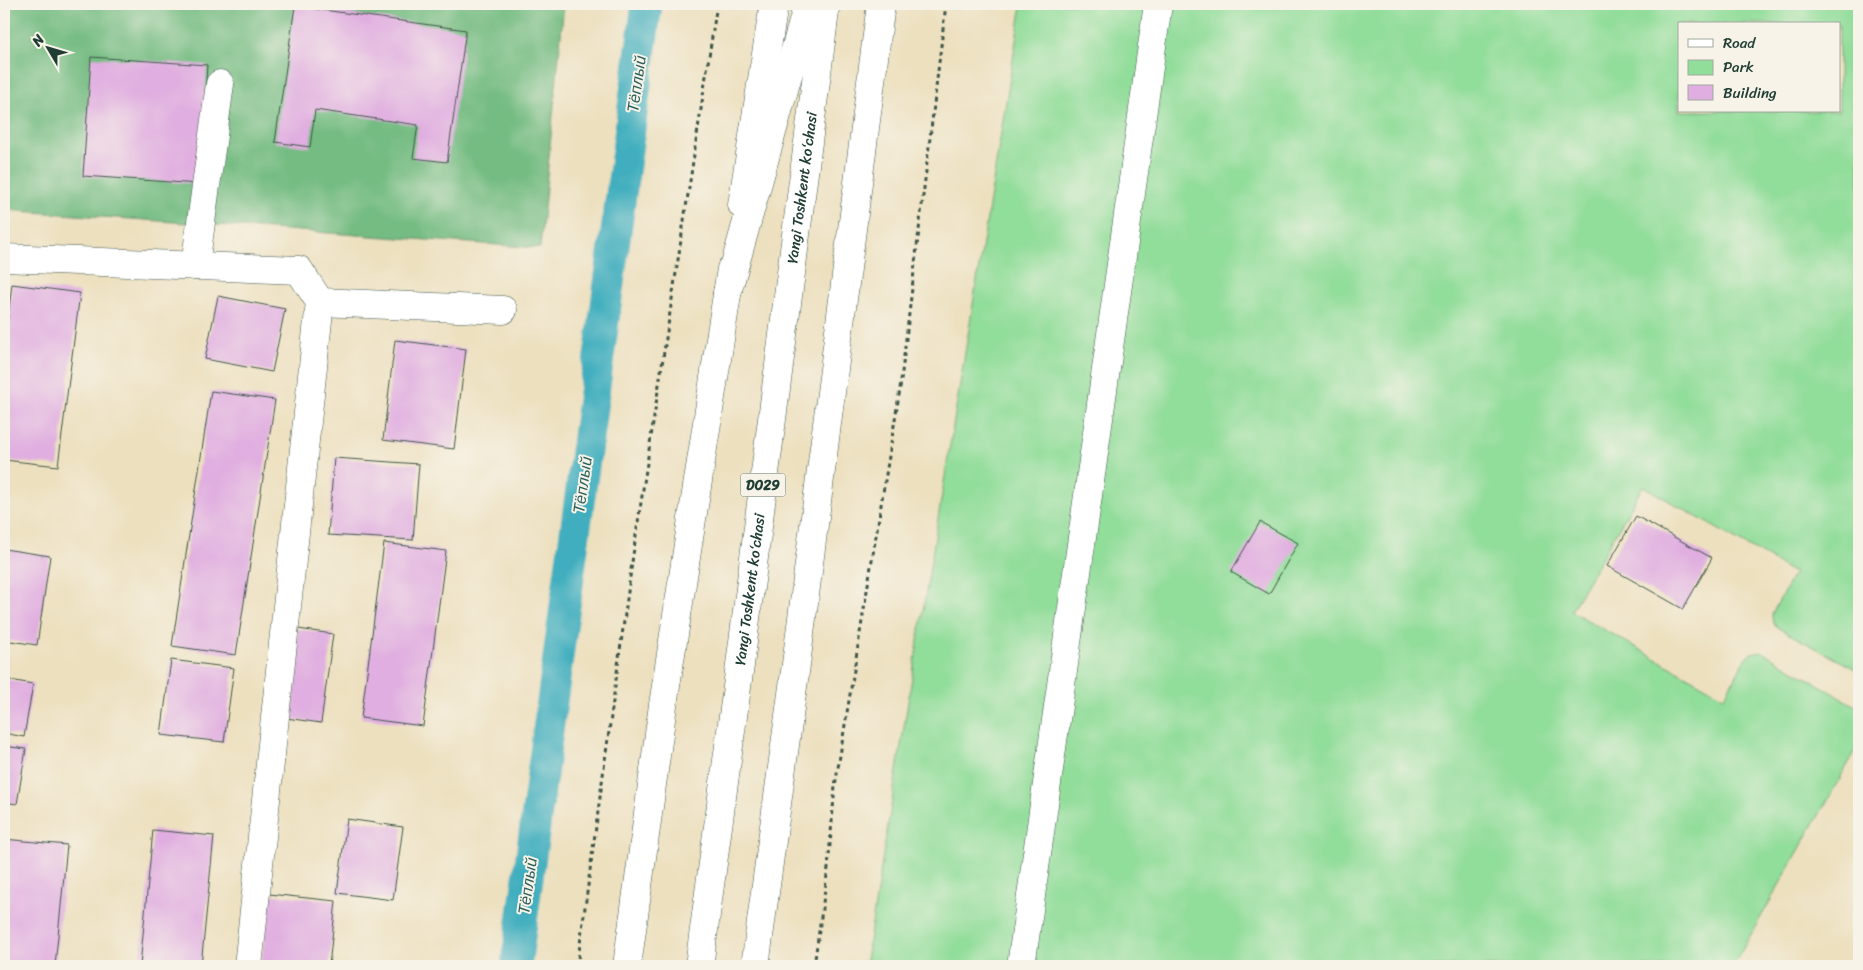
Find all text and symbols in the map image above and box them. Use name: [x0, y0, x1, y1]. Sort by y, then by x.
north arrow: [22, 22, 72, 72]
legend: [1678, 22, 1840, 112]
text: N: [25, 29, 51, 53]
text: Road: [1723, 30, 1756, 56]
water label: Тёплый: [618, 54, 655, 114]
text: Park: [1723, 54, 1754, 80]
text: Building: [1723, 80, 1777, 106]
street label: Yangi Toshkent ko‘chasi: [779, 109, 825, 265]
water label: Тёплый: [564, 455, 601, 515]
road number: D029: [740, 474, 786, 496]
street label: Yangi Toshkent ko‘chasi: [727, 511, 773, 667]
water label: Тёплый: [509, 856, 546, 916]

